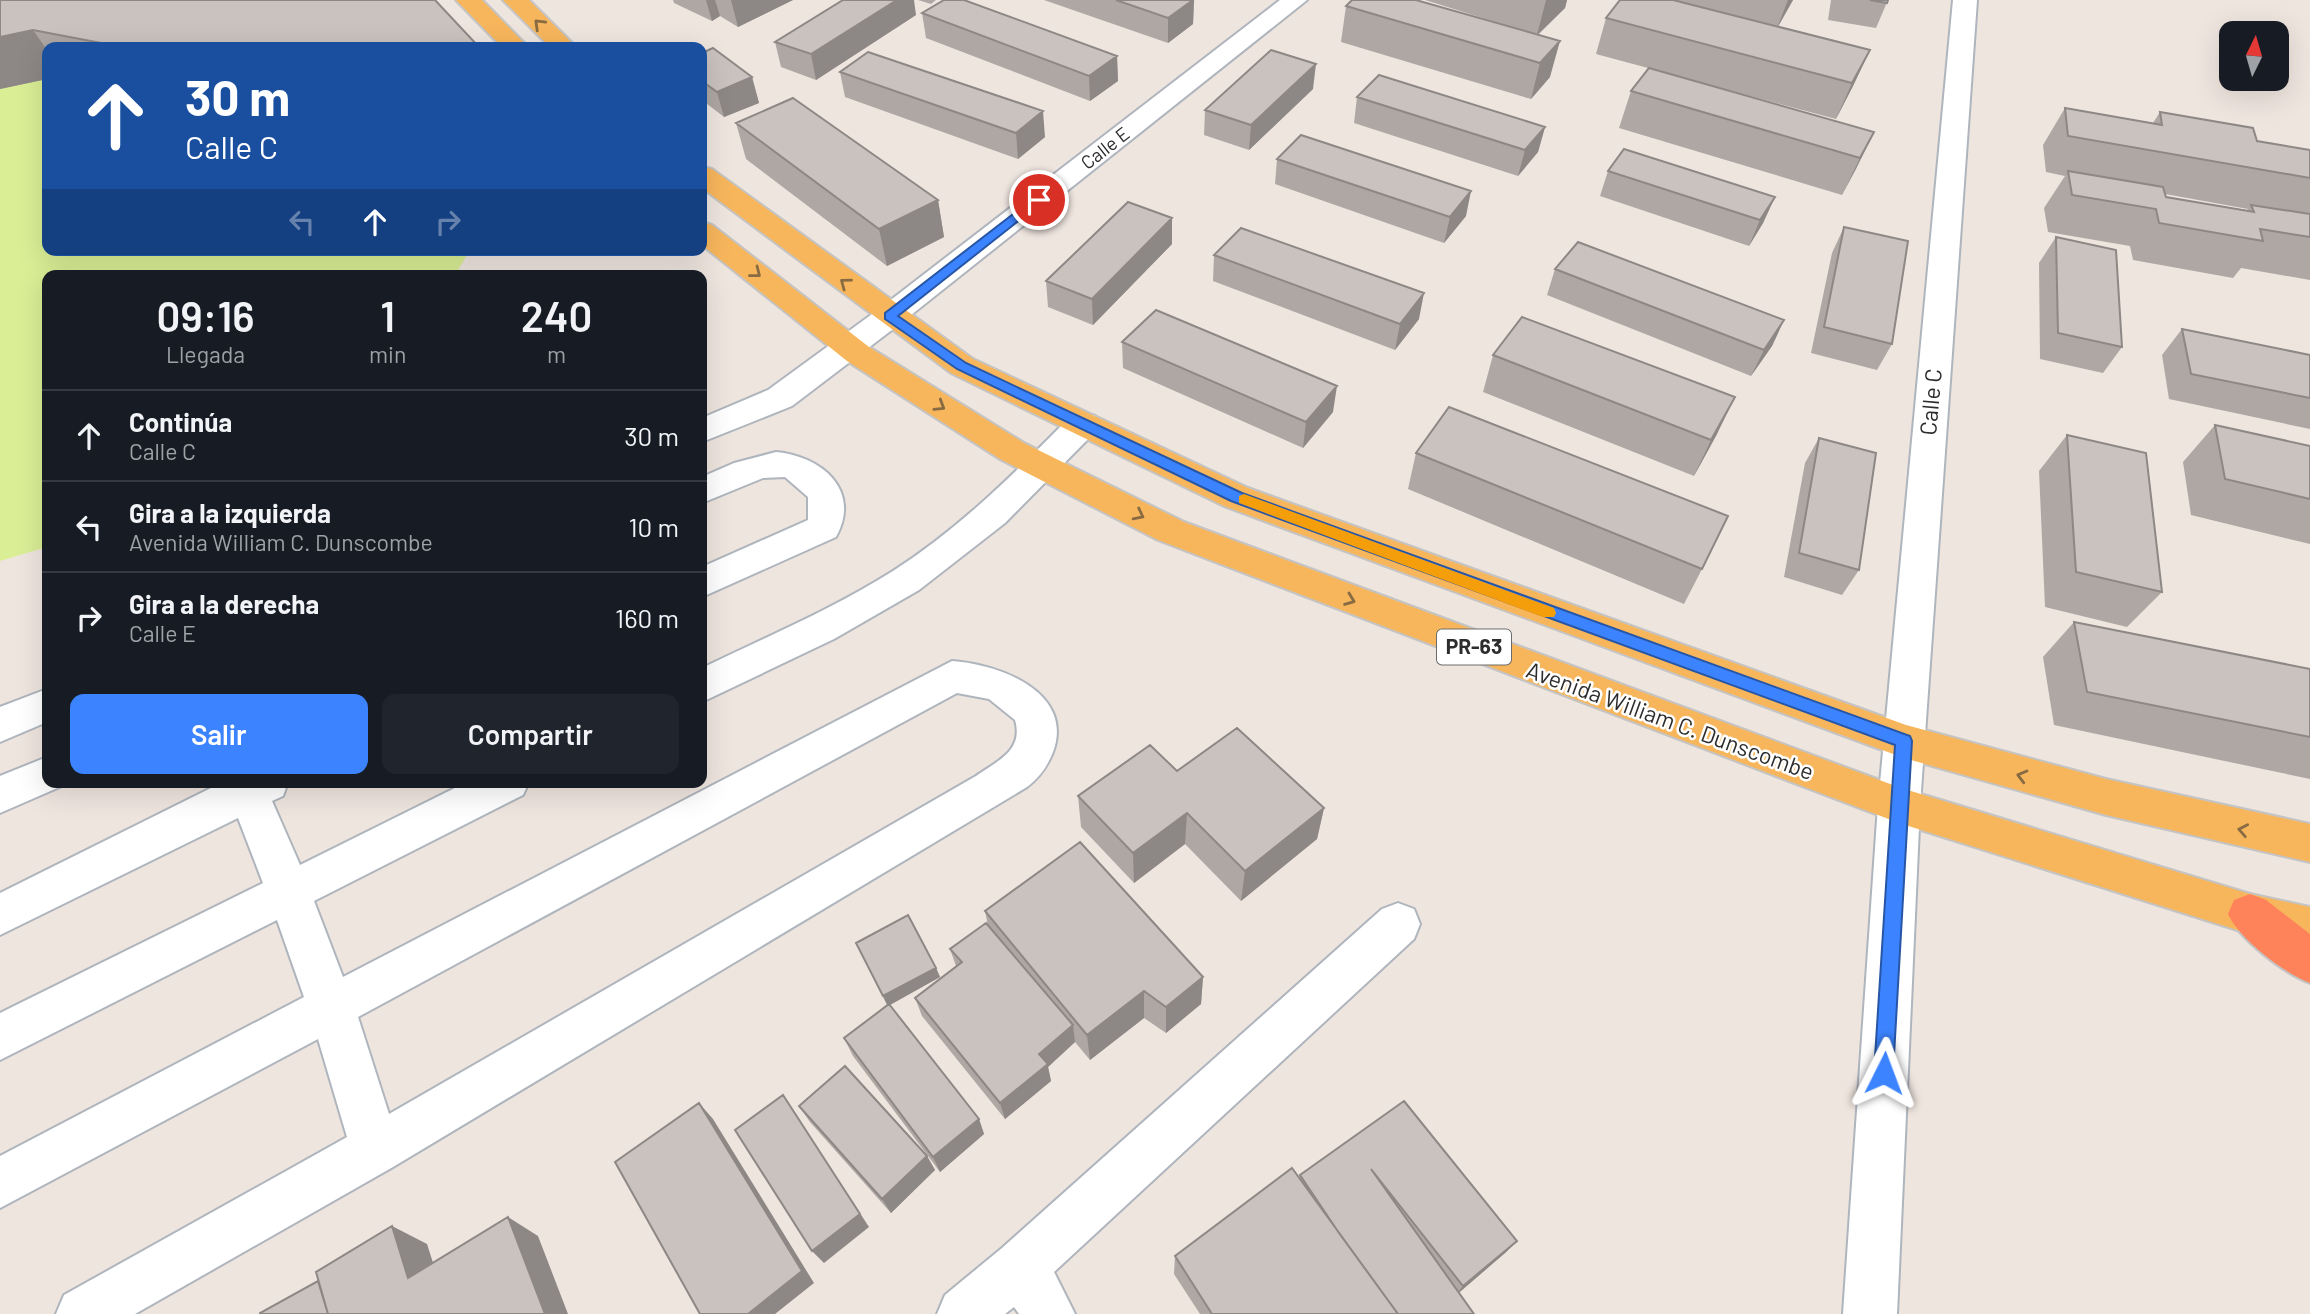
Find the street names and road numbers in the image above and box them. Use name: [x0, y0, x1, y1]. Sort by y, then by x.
street label: Calle E: [1076, 122, 1134, 174]
street label: Calle C: [1913, 367, 1947, 436]
road number: PR-63: [1437, 630, 1511, 664]
street label: Avenida William C. Dunscombe: [1523, 655, 1818, 785]

